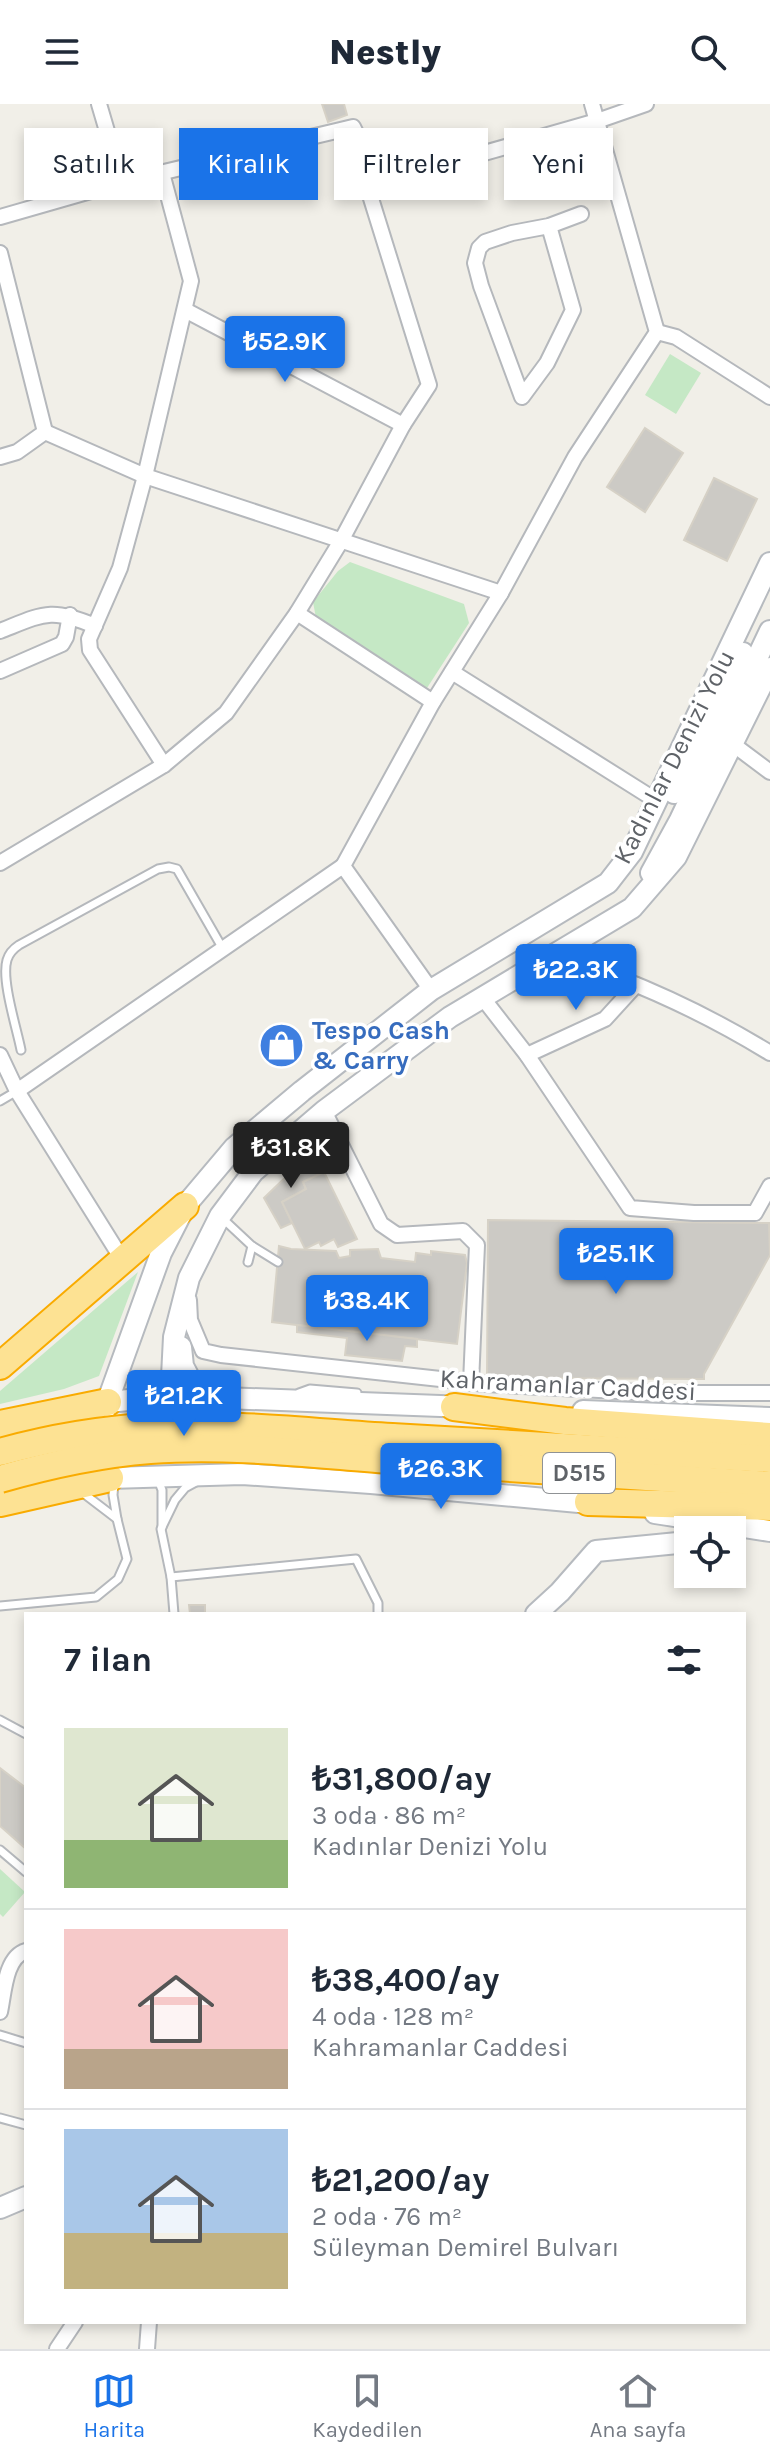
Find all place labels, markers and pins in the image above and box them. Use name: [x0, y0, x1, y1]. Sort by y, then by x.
pin: ₺52.9K: [220, 316, 350, 384]
pin: ₺22.3K: [511, 944, 641, 1012]
place label: Tespo Cash & Carry: [312, 1015, 450, 1076]
shop icon: Tespo Cash & Carry: [257, 1021, 305, 1069]
pin: ₺31.8K: [226, 1122, 356, 1190]
pin: ₺25.1K: [551, 1228, 681, 1296]
pin: ₺38.4K: [302, 1275, 432, 1343]
pin: ₺21.2K: [119, 1370, 249, 1438]
pin: ₺26.3K: [376, 1443, 506, 1511]

